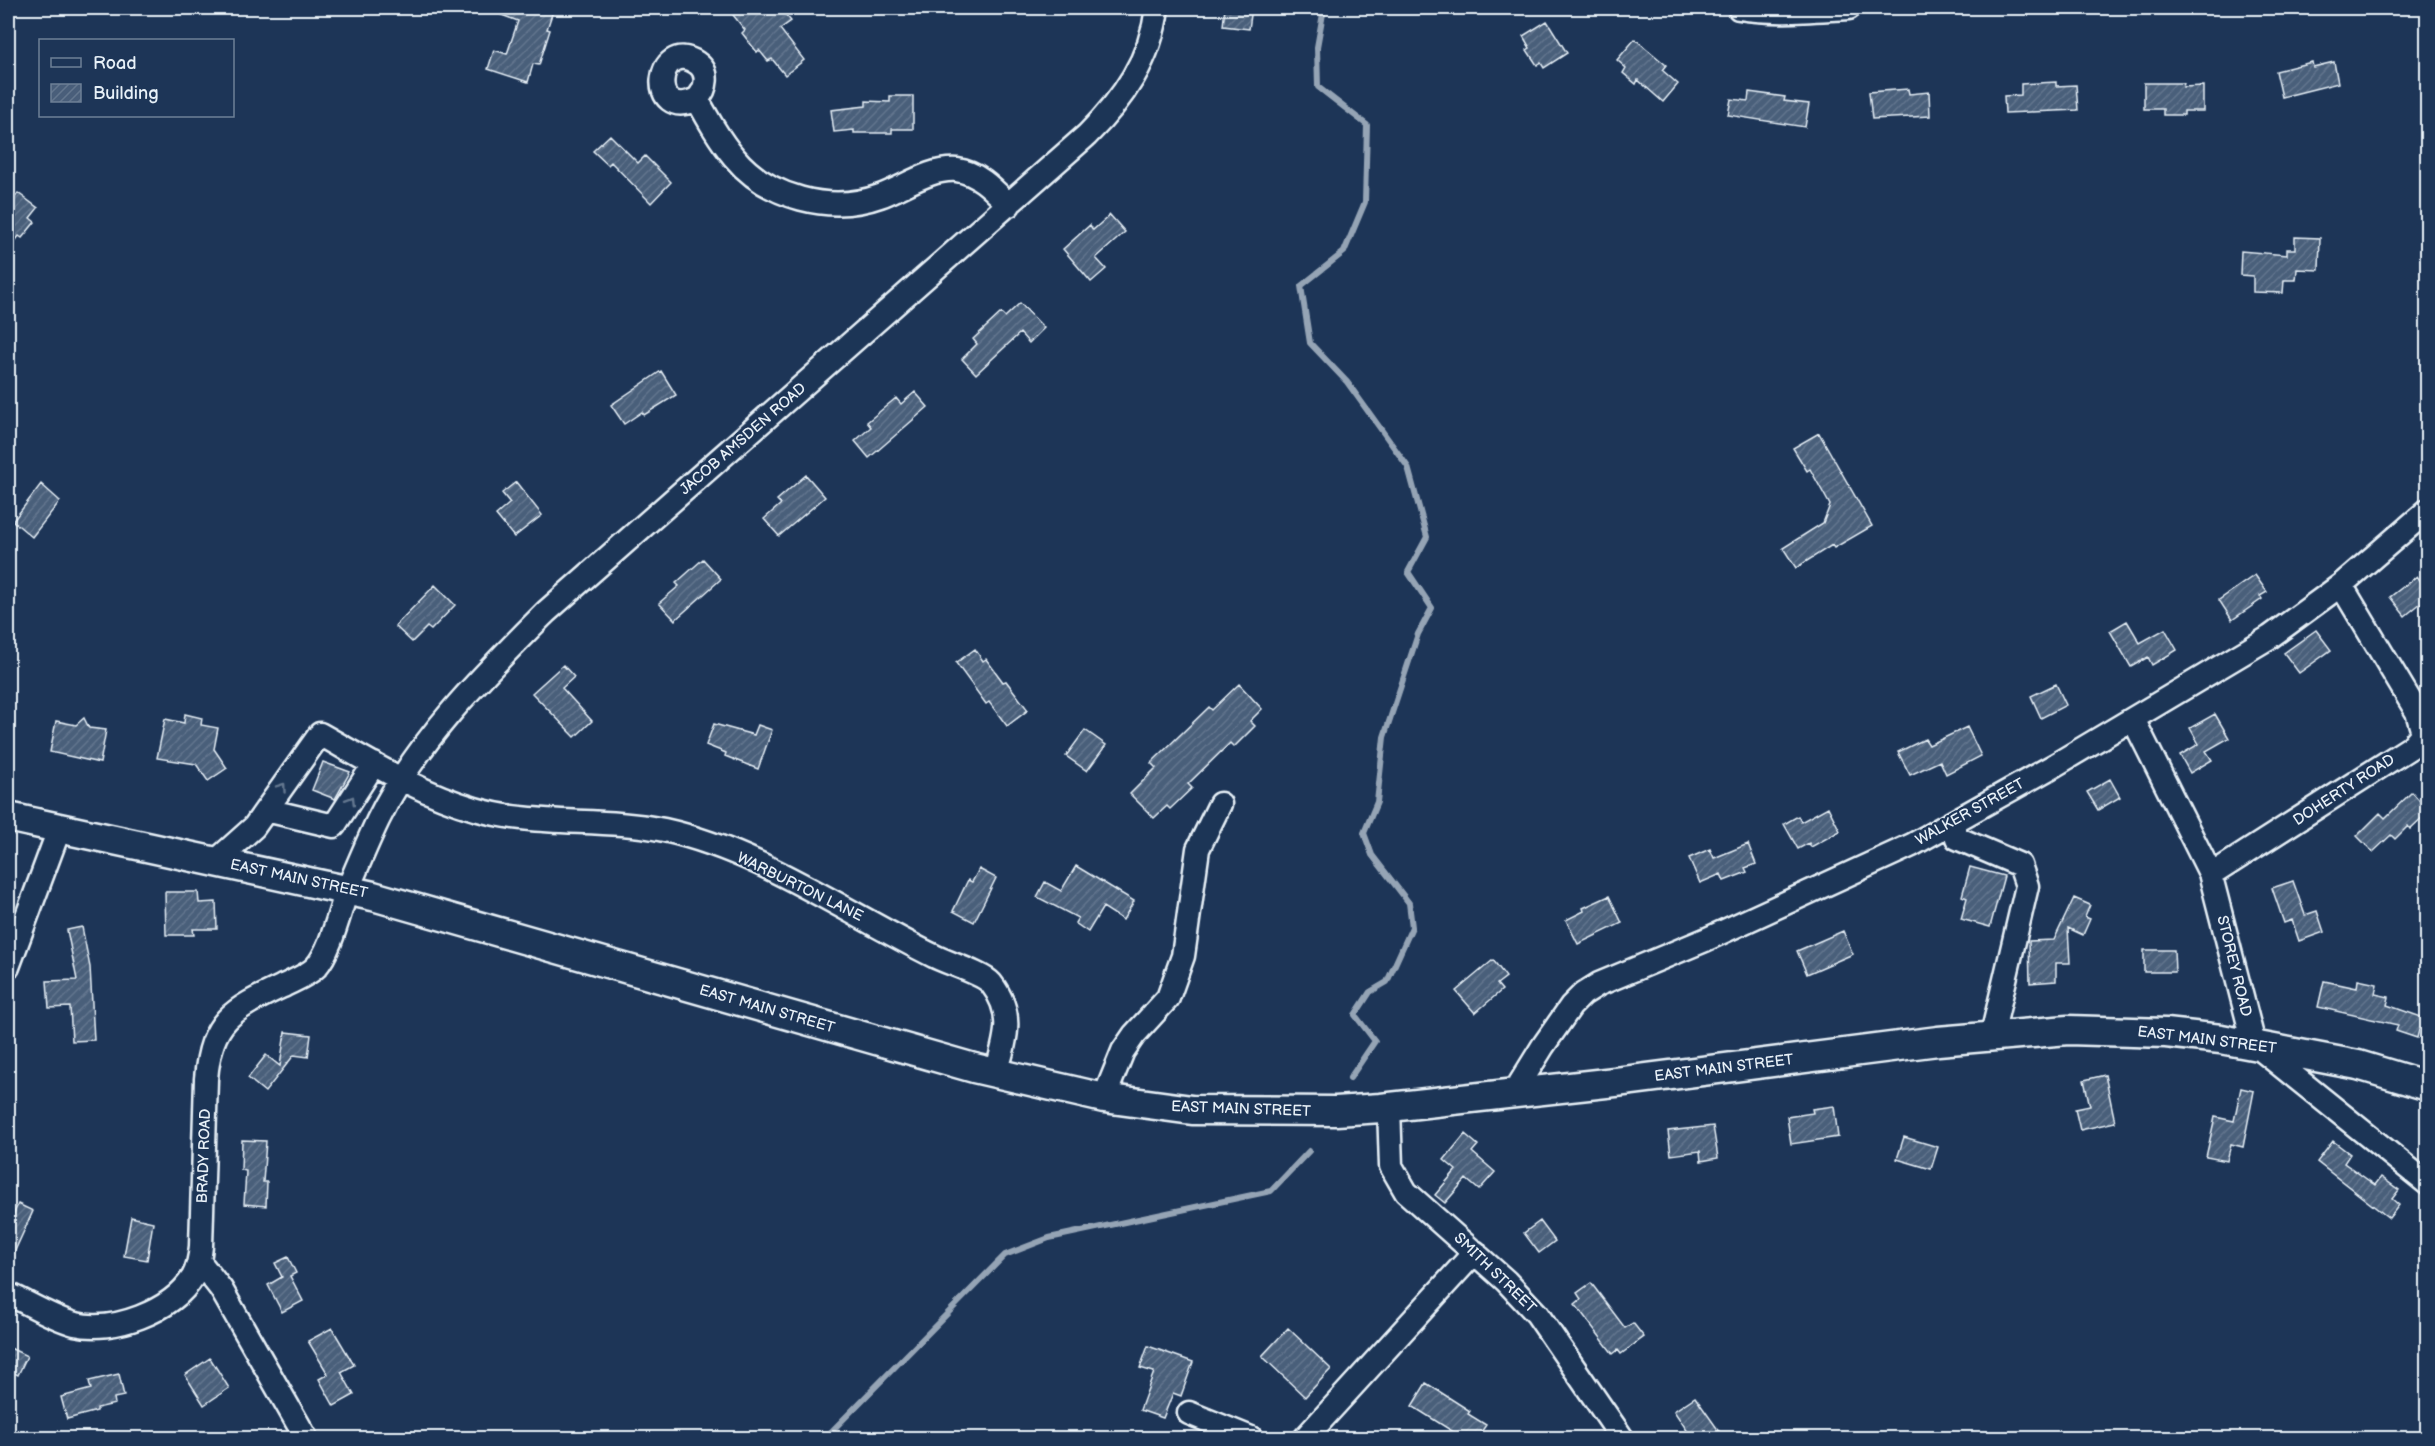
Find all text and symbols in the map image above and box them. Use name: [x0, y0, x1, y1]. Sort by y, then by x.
legend: [39, 39, 234, 117]
text: Road: [93, 53, 137, 74]
text: Building: [93, 83, 159, 104]
street label: JACOB AMSDEN ROAD: [676, 379, 810, 499]
street label: DOHERTY ROAD: [2290, 750, 2398, 830]
street label: WALKER STREET: [1912, 774, 2028, 850]
one-way arrow: [275, 783, 286, 794]
one-way arrow: [343, 796, 354, 807]
street label: WARBURTON LANE: [734, 848, 866, 926]
street label: EAST MAIN STREET: [229, 855, 369, 903]
street label: STOREY ROAD: [2212, 914, 2256, 1019]
street label: EAST MAIN STREET: [697, 981, 837, 1037]
street label: EAST MAIN STREET: [2136, 1022, 2278, 1058]
street label: EAST MAIN STREET: [1653, 1050, 1795, 1086]
street label: EAST MAIN STREET: [1171, 1097, 1311, 1121]
street label: BRADY ROAD: [193, 1108, 215, 1204]
street label: SMITH STREET: [1450, 1229, 1540, 1317]

